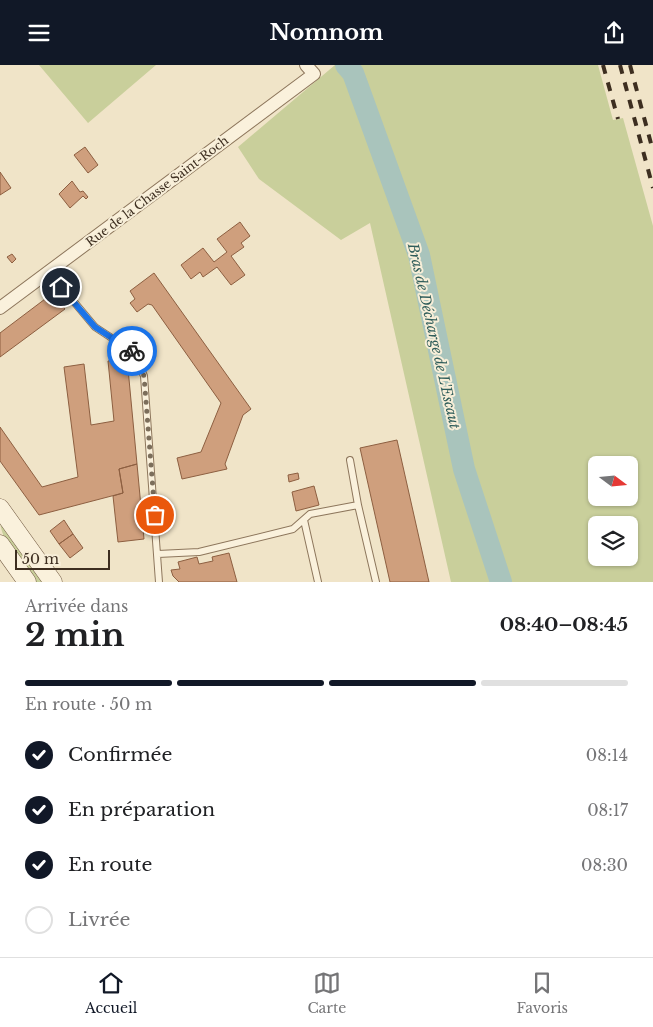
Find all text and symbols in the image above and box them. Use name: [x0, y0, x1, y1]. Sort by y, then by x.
icon: menu: [25, 19, 53, 47]
text: Nomnom: [270, 19, 383, 46]
icon: share: [600, 19, 628, 47]
street label: Rue de la Chasse Saint-Roch: [83, 133, 231, 249]
water label: Bras de Décharge de L'Escaut: [404, 240, 464, 431]
pin: [40, 266, 82, 308]
icon: home: [47, 273, 75, 301]
courier: [107, 326, 157, 376]
icon: bike: [118, 337, 146, 365]
north arrow: [588, 456, 638, 506]
map controls: [588, 456, 638, 566]
pin: [134, 494, 176, 536]
icon: bag: [141, 501, 169, 529]
button: layers: [588, 516, 638, 566]
scale bar: [15, 547, 110, 570]
text: 50 m: [22, 550, 59, 568]
text: Arrivée dans: [25, 596, 128, 616]
text: 08:40–08:45: [500, 613, 628, 636]
text: 2 min: [25, 615, 125, 655]
text: En route · 50 m: [25, 694, 152, 714]
icon: check: [25, 741, 53, 769]
text: Confirmée: [68, 743, 172, 766]
text: 08:14: [586, 745, 628, 765]
icon: check: [25, 796, 53, 824]
text: En préparation: [68, 798, 215, 821]
text: 08:17: [587, 800, 628, 820]
icon: check: [25, 851, 53, 879]
text: En route: [68, 853, 152, 876]
text: 08:30: [581, 855, 628, 875]
text: Livrée: [68, 908, 130, 931]
tab: Accueil: [85, 969, 137, 1017]
tab: Carte: [307, 969, 346, 1017]
tab: Favoris: [516, 969, 568, 1017]

